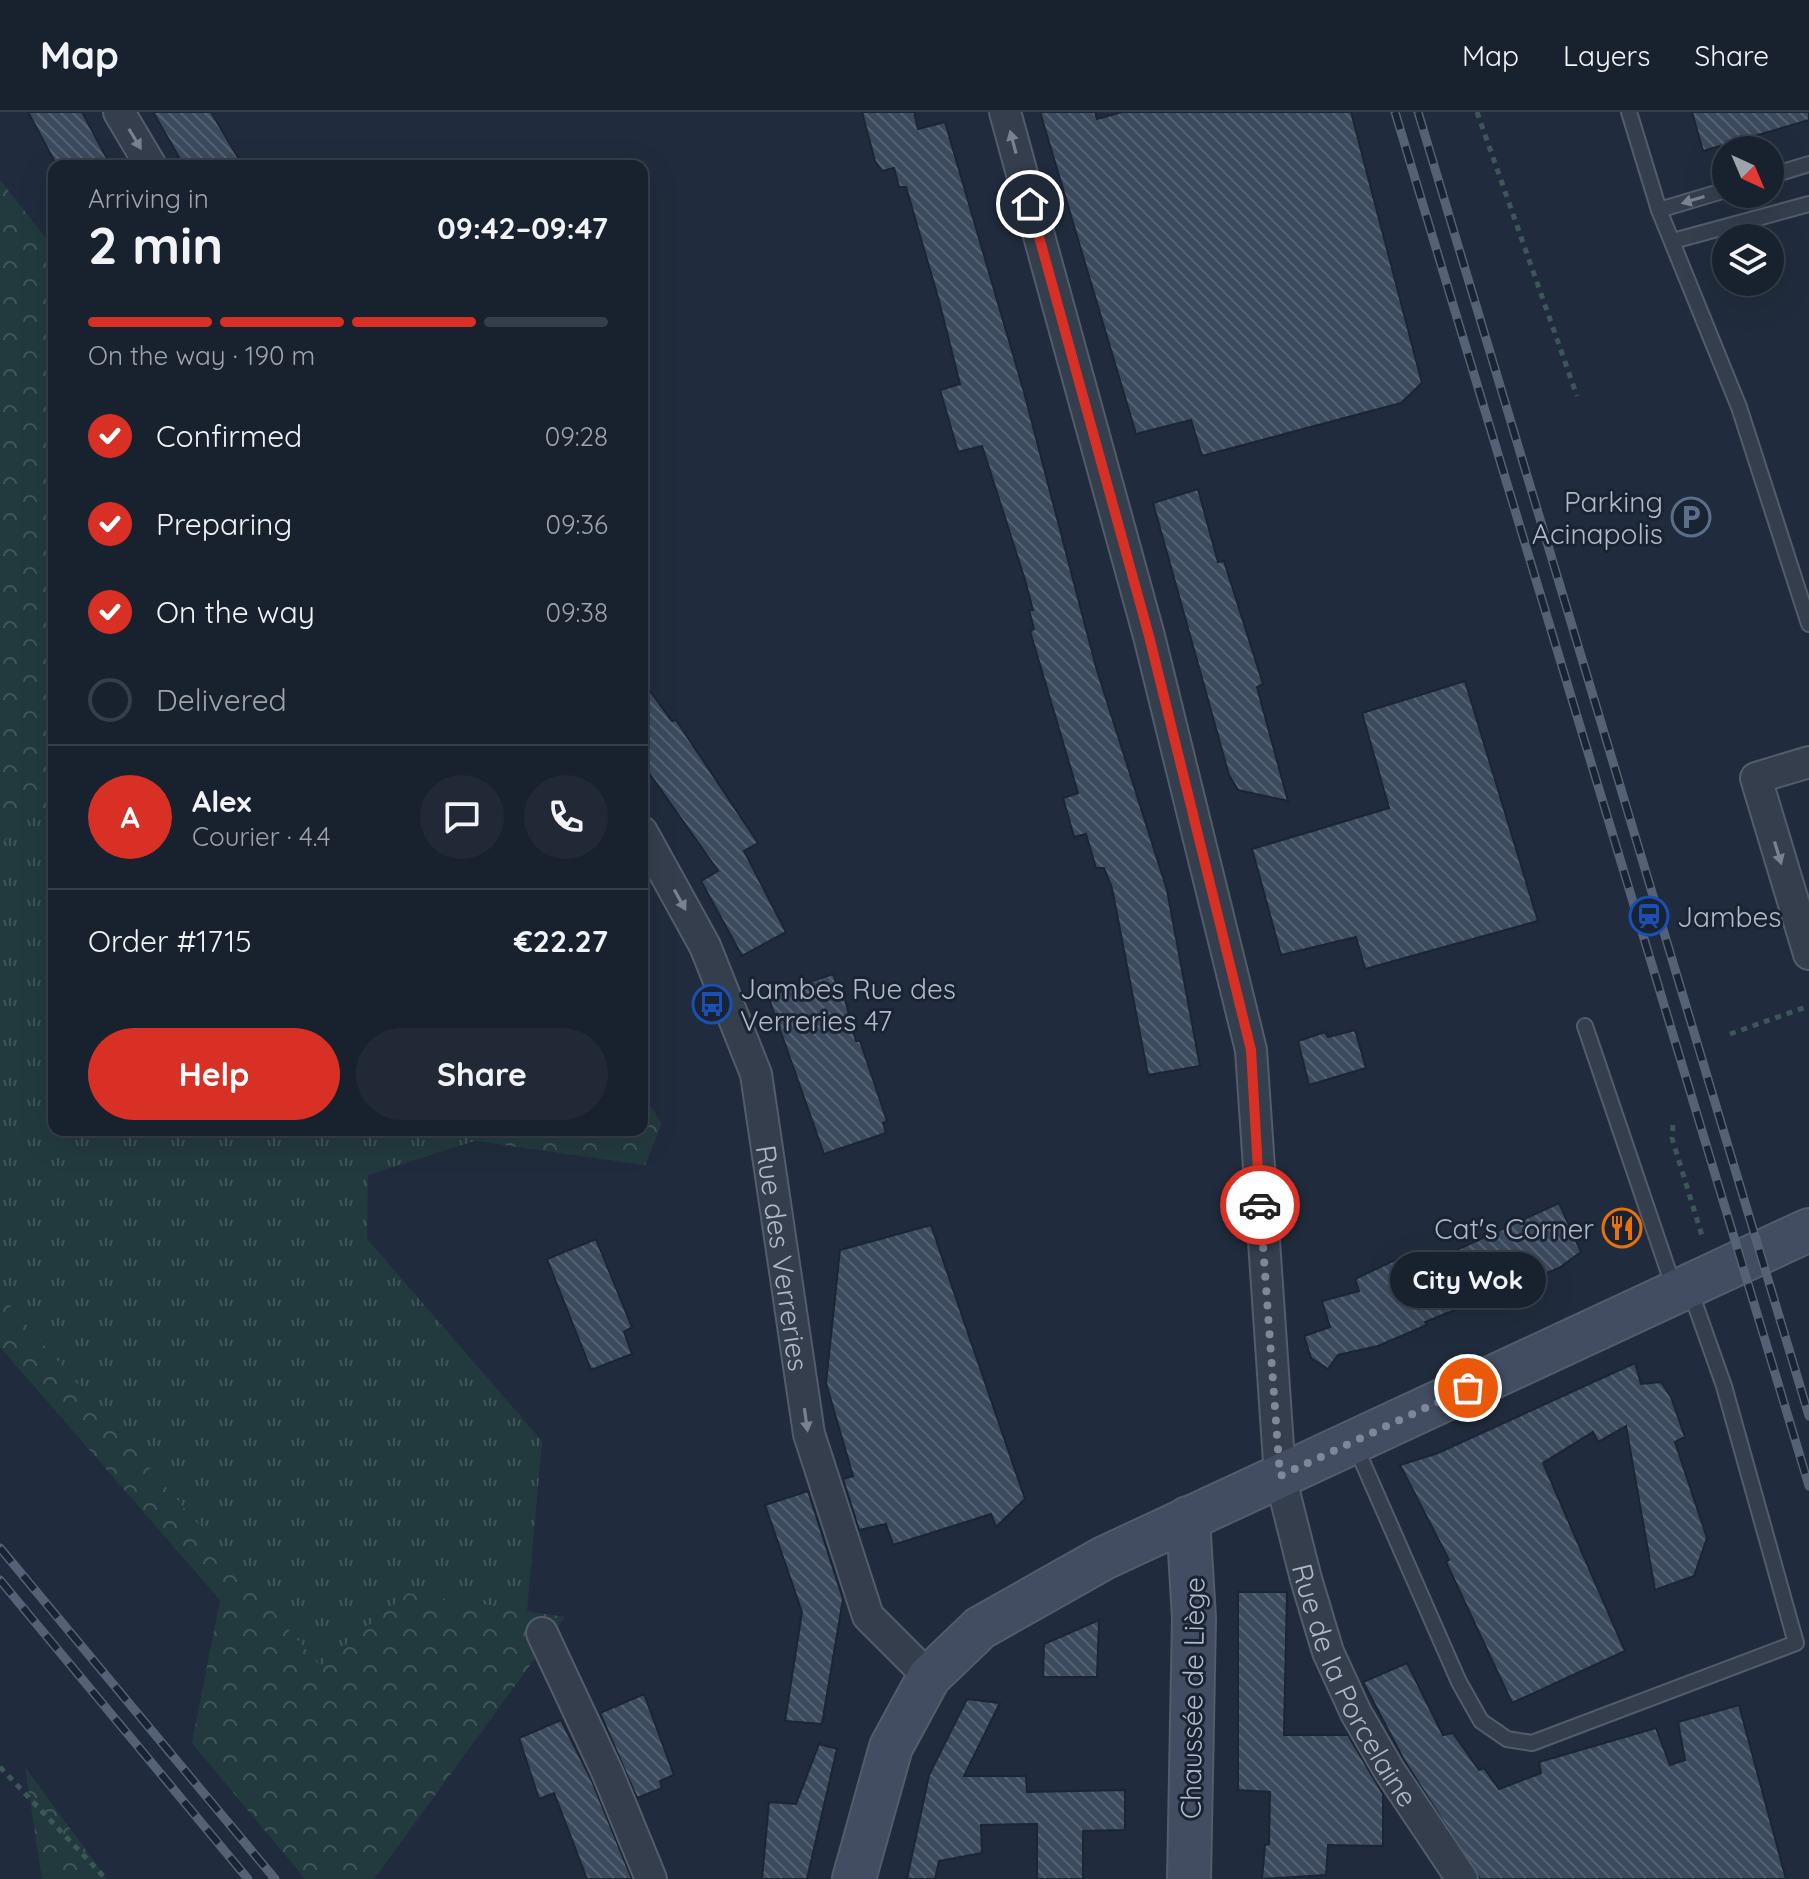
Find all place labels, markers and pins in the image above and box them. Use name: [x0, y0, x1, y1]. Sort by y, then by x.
pin: [996, 170, 1064, 238]
place label: Parking Acinapolis: [1532, 484, 1663, 551]
parking icon: Parking Acinapolis: [1670, 496, 1712, 538]
station icon: Jambes: [1628, 895, 1670, 937]
place label: Jambes: [1677, 899, 1781, 934]
place label: Jambes Rue des Verreries 47: [740, 971, 956, 1038]
bus stop icon: Jambes Rue des Verreries 47: [691, 983, 733, 1025]
restaurant icon: Cat's Corner: [1601, 1207, 1643, 1249]
place label: Cat's Corner: [1434, 1211, 1594, 1246]
callout: City Wok: [1390, 1252, 1546, 1308]
pin: [1434, 1354, 1502, 1422]

